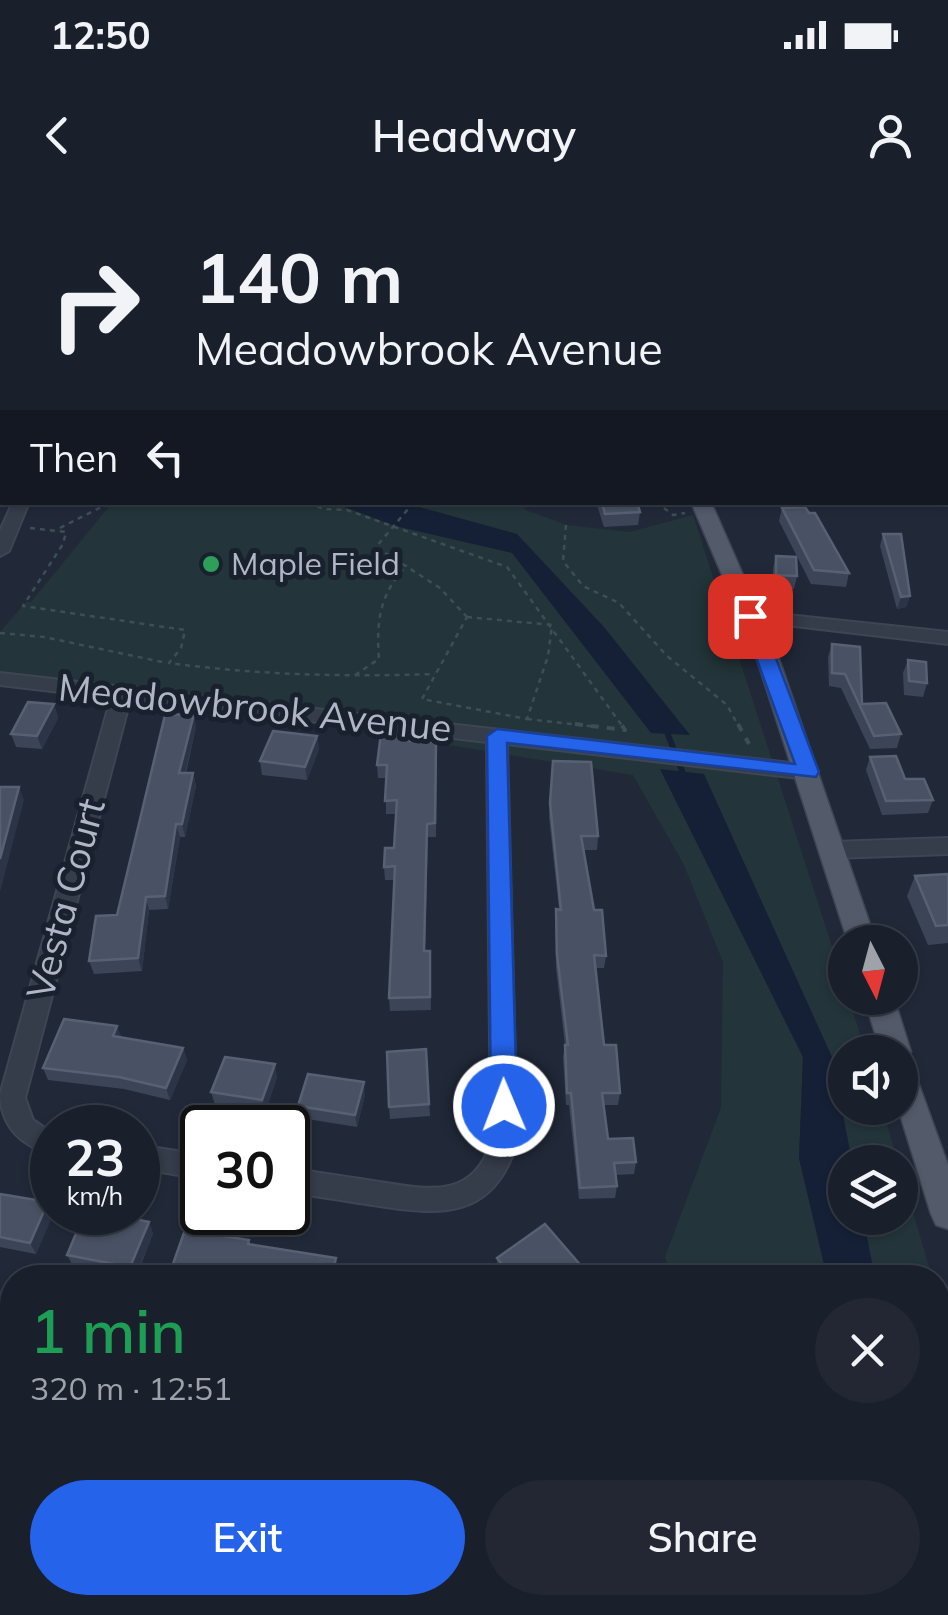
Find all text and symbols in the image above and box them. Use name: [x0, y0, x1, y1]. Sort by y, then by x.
text: 12:50: [50, 11, 151, 59]
text: Headway: [372, 107, 576, 163]
icon: back: [30, 108, 85, 163]
icon: person: [863, 108, 918, 163]
text: 140 m: [195, 233, 403, 321]
icon: right: [30, 240, 160, 370]
text: Meadowbrook Avenue: [195, 320, 663, 376]
icon: left: [138, 430, 193, 485]
text: Then: [30, 434, 118, 482]
place label: Maple Field: [231, 543, 400, 583]
marker: Maple Field: [200, 553, 222, 575]
pin: [708, 574, 793, 659]
icon: arrive: [723, 589, 778, 644]
street label: Meadowbrook Avenue: [56, 662, 454, 752]
street label: Vesta Court: [15, 793, 115, 1004]
north arrow: [828, 925, 918, 1015]
map controls: [828, 925, 918, 1235]
button: sound: [828, 1035, 918, 1125]
position arrow: [452, 1054, 556, 1158]
speed limit sign: 30: [180, 1105, 310, 1235]
text: 23: [65, 1126, 125, 1189]
button: layers: [828, 1145, 918, 1235]
text: km/h: [67, 1180, 123, 1211]
text: 1 min: [30, 1293, 186, 1368]
button: close: [815, 1298, 920, 1403]
text: 320 m · 12:51: [30, 1368, 232, 1408]
button: Exit: [30, 1480, 465, 1595]
button: Share: [485, 1480, 920, 1595]

